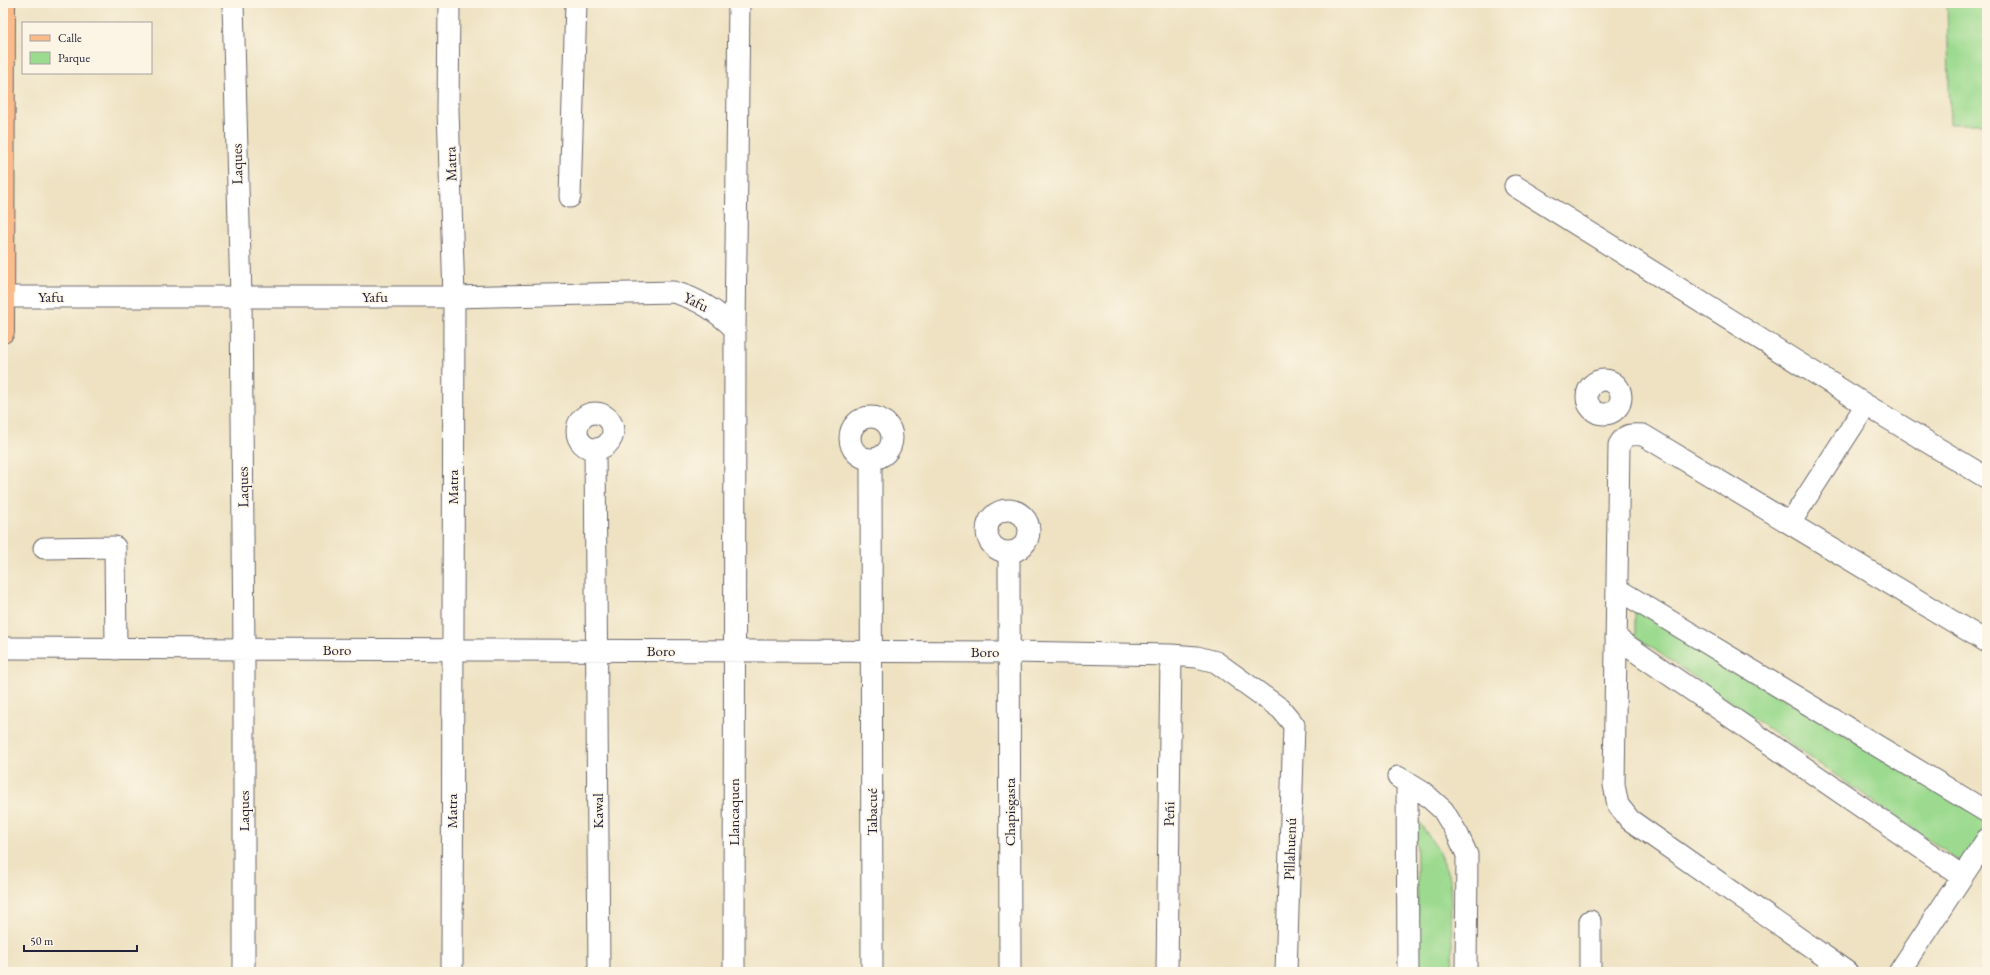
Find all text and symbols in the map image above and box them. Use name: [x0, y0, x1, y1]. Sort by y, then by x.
legend: [22, 22, 152, 74]
text: Calle: [58, 30, 82, 46]
text: Parque: [58, 50, 90, 66]
street label: Laques: [227, 143, 246, 185]
street label: Matra: [440, 146, 461, 182]
street label: Yafu: [38, 287, 64, 306]
street label: Yafu: [362, 287, 388, 306]
street label: Yafu: [680, 287, 712, 316]
street label: Laques: [233, 466, 252, 508]
street label: Matra: [443, 470, 462, 504]
street label: Boro: [323, 640, 351, 659]
street label: Boro: [647, 641, 675, 660]
street label: Boro: [971, 642, 999, 661]
street label: Llancaquen: [724, 778, 743, 846]
street label: Chapisgasta: [1000, 778, 1019, 846]
street label: Tabacué: [862, 788, 881, 836]
street label: Laques: [234, 790, 253, 832]
street label: Kawal: [588, 793, 607, 829]
street label: Matra: [442, 794, 461, 828]
street label: Peñi: [1159, 801, 1178, 827]
street label: Pillahuenú: [1279, 817, 1300, 881]
scale bar: [24, 927, 137, 953]
text: 50 m: [30, 933, 54, 949]

